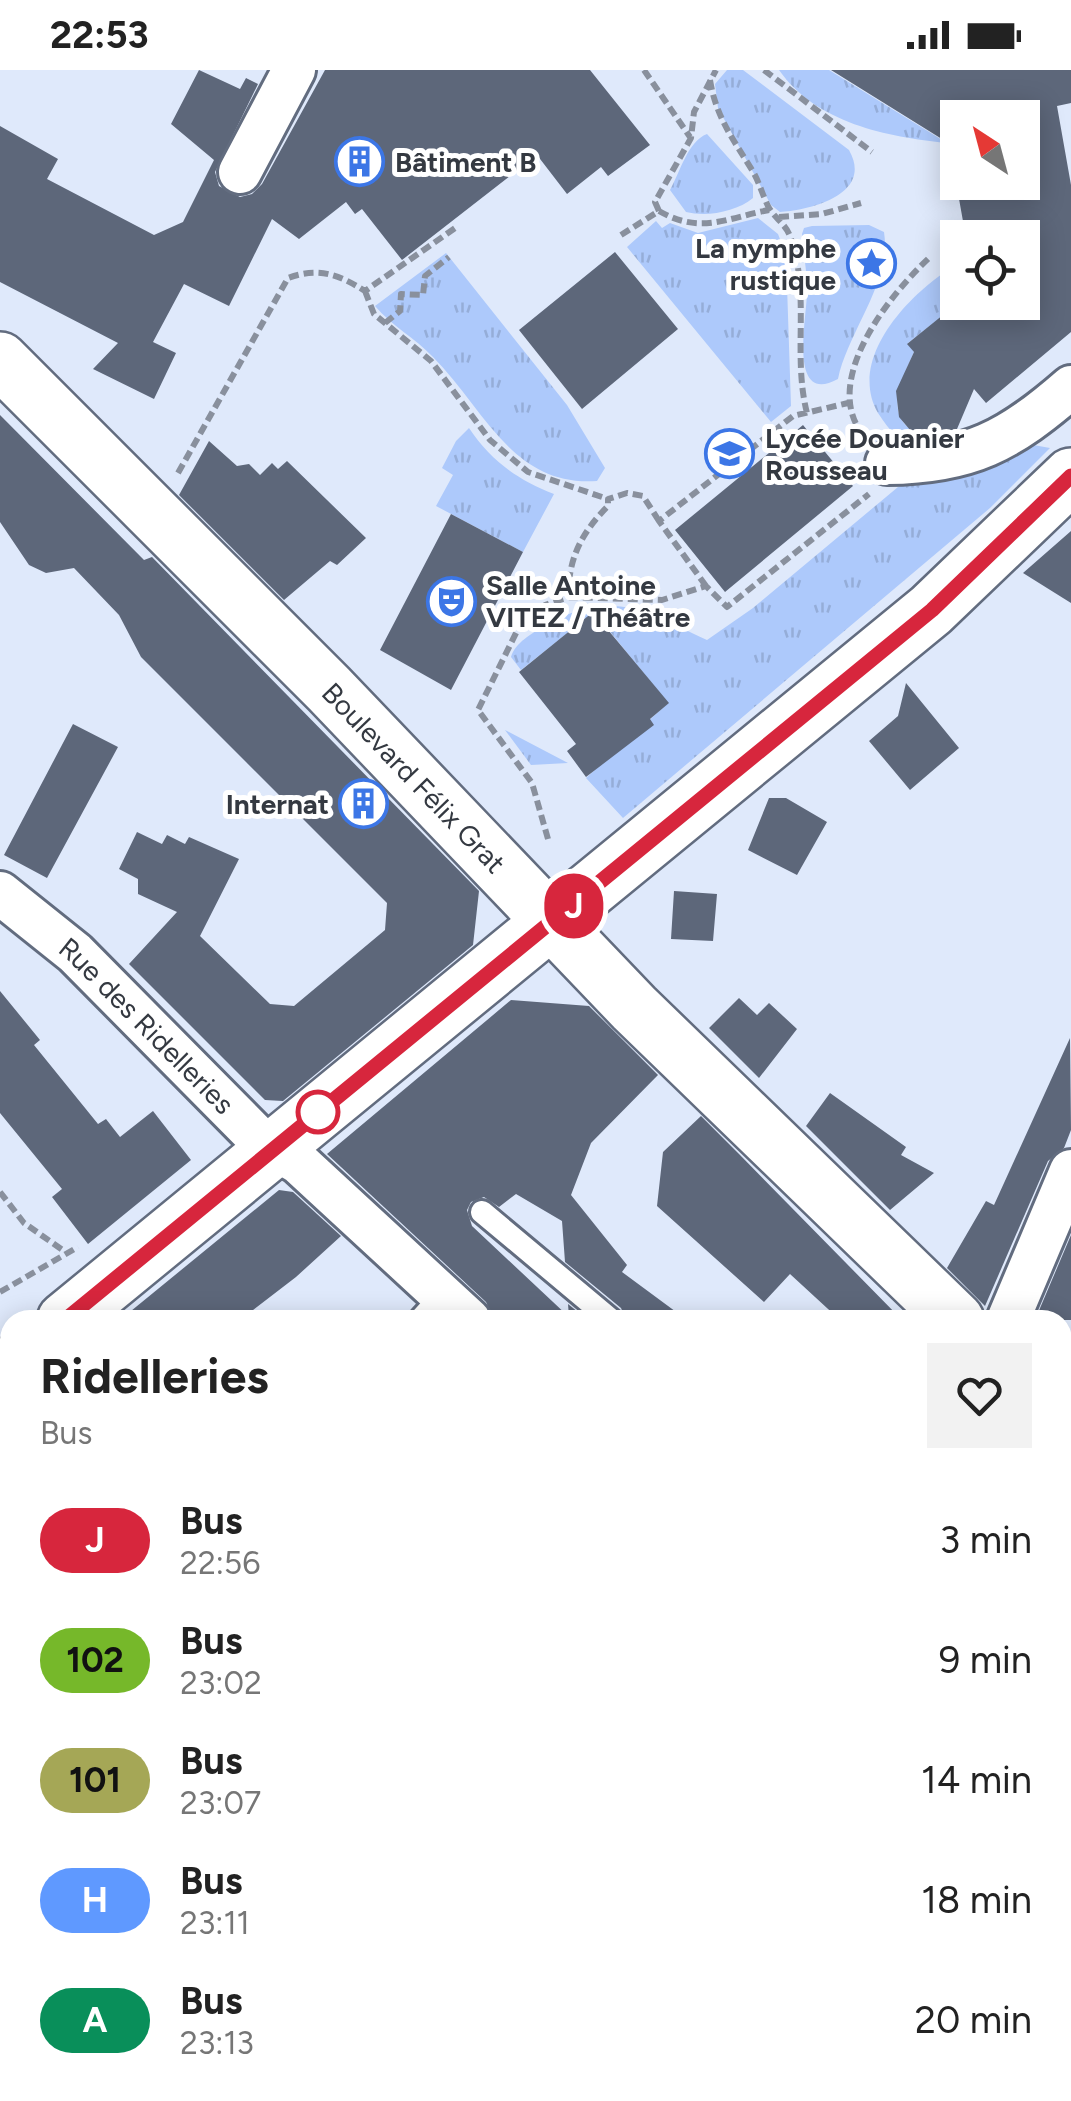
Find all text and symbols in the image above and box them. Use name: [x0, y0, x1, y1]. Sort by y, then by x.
text: 22:53: [50, 12, 149, 58]
north arrow: [940, 100, 1040, 200]
map controls: [940, 100, 1040, 320]
building icon: Bâtiment B: [334, 136, 386, 188]
place label: Bâtiment B: [395, 145, 536, 179]
button: locate: [940, 220, 1040, 320]
place label: La nymphe rustique: [695, 231, 836, 297]
place icon: La nymphe rustique: [845, 238, 897, 290]
place label: Lycée Douanier Rousseau: [765, 421, 965, 487]
school or university icon: Lycée Douanier Rousseau: [704, 428, 756, 480]
place label: Salle Antoine VITEZ / Théâtre: [486, 568, 690, 634]
theatre icon: Salle Antoine VITEZ / Théâtre: [425, 575, 477, 627]
street label: Boulevard Félix Grat: [315, 675, 513, 880]
building icon: Internat: [338, 778, 390, 830]
place label: Internat: [226, 787, 329, 821]
line badge: J: [542, 874, 606, 938]
text: J: [564, 885, 584, 927]
street label: Rue des Ridelleries: [52, 930, 241, 1121]
unlabelled marker: [297, 1091, 339, 1133]
button: heart: [927, 1343, 1032, 1448]
text: Ridelleries: [40, 1347, 269, 1405]
text: Bus: [40, 1414, 92, 1452]
text: Bus: [180, 1498, 243, 1544]
text: 3 min: [940, 1517, 1032, 1563]
text: J: [85, 1519, 105, 1561]
text: 22:56: [180, 1544, 260, 1582]
text: Bus: [180, 1618, 243, 1664]
text: 9 min: [939, 1637, 1032, 1683]
text: 102: [66, 1639, 124, 1681]
text: 23:02: [180, 1664, 262, 1702]
text: Bus: [180, 1738, 243, 1784]
text: 14 min: [921, 1757, 1032, 1803]
text: 101: [69, 1759, 121, 1801]
text: 23:07: [180, 1784, 261, 1822]
text: Bus: [180, 1858, 243, 1904]
text: 18 min: [921, 1877, 1032, 1923]
text: H: [82, 1879, 108, 1921]
text: 23:11: [180, 1904, 250, 1942]
text: Bus: [180, 1978, 243, 2024]
text: 20 min: [915, 1997, 1032, 2043]
text: A: [83, 1999, 108, 2041]
text: 23:13: [180, 2024, 254, 2062]

